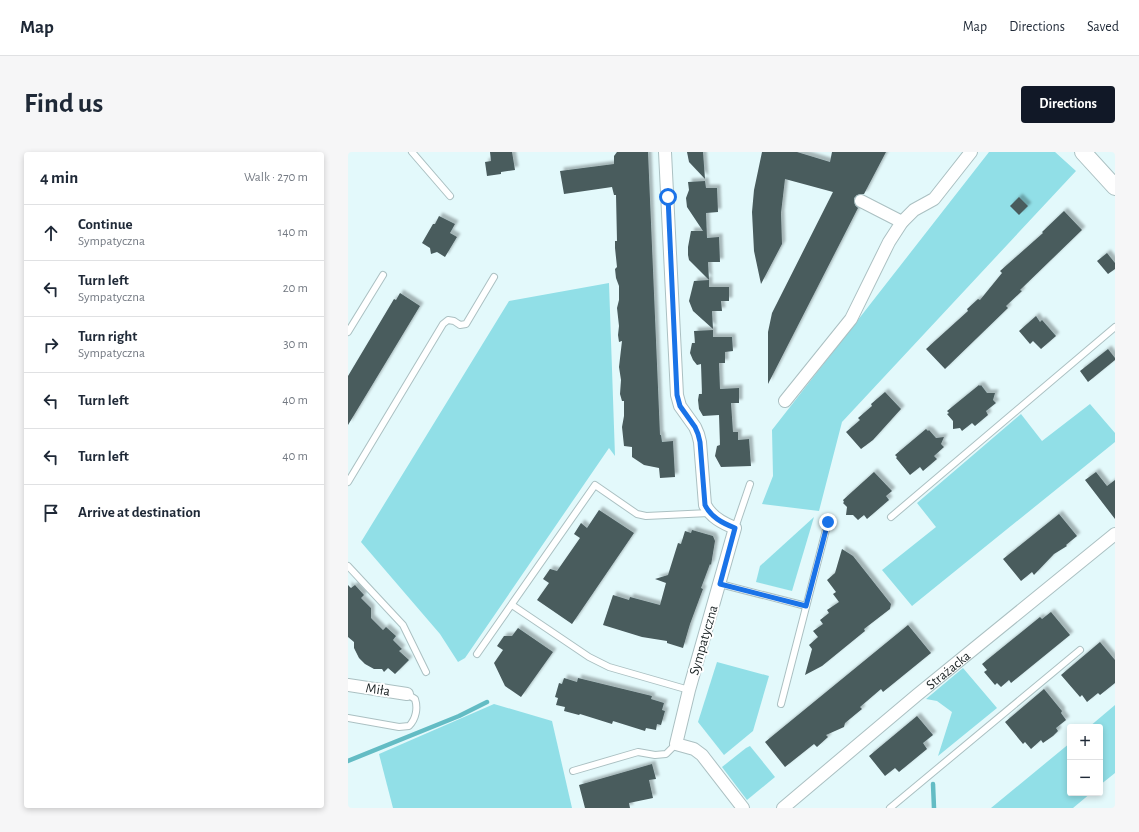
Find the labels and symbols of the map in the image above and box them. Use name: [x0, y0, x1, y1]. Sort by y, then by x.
route start: [659, 188, 677, 206]
route end: [819, 513, 837, 531]
street label: Sympatyczna: [687, 603, 721, 677]
street label: Strażacka: [924, 649, 974, 693]
street label: Miła: [365, 681, 392, 699]

